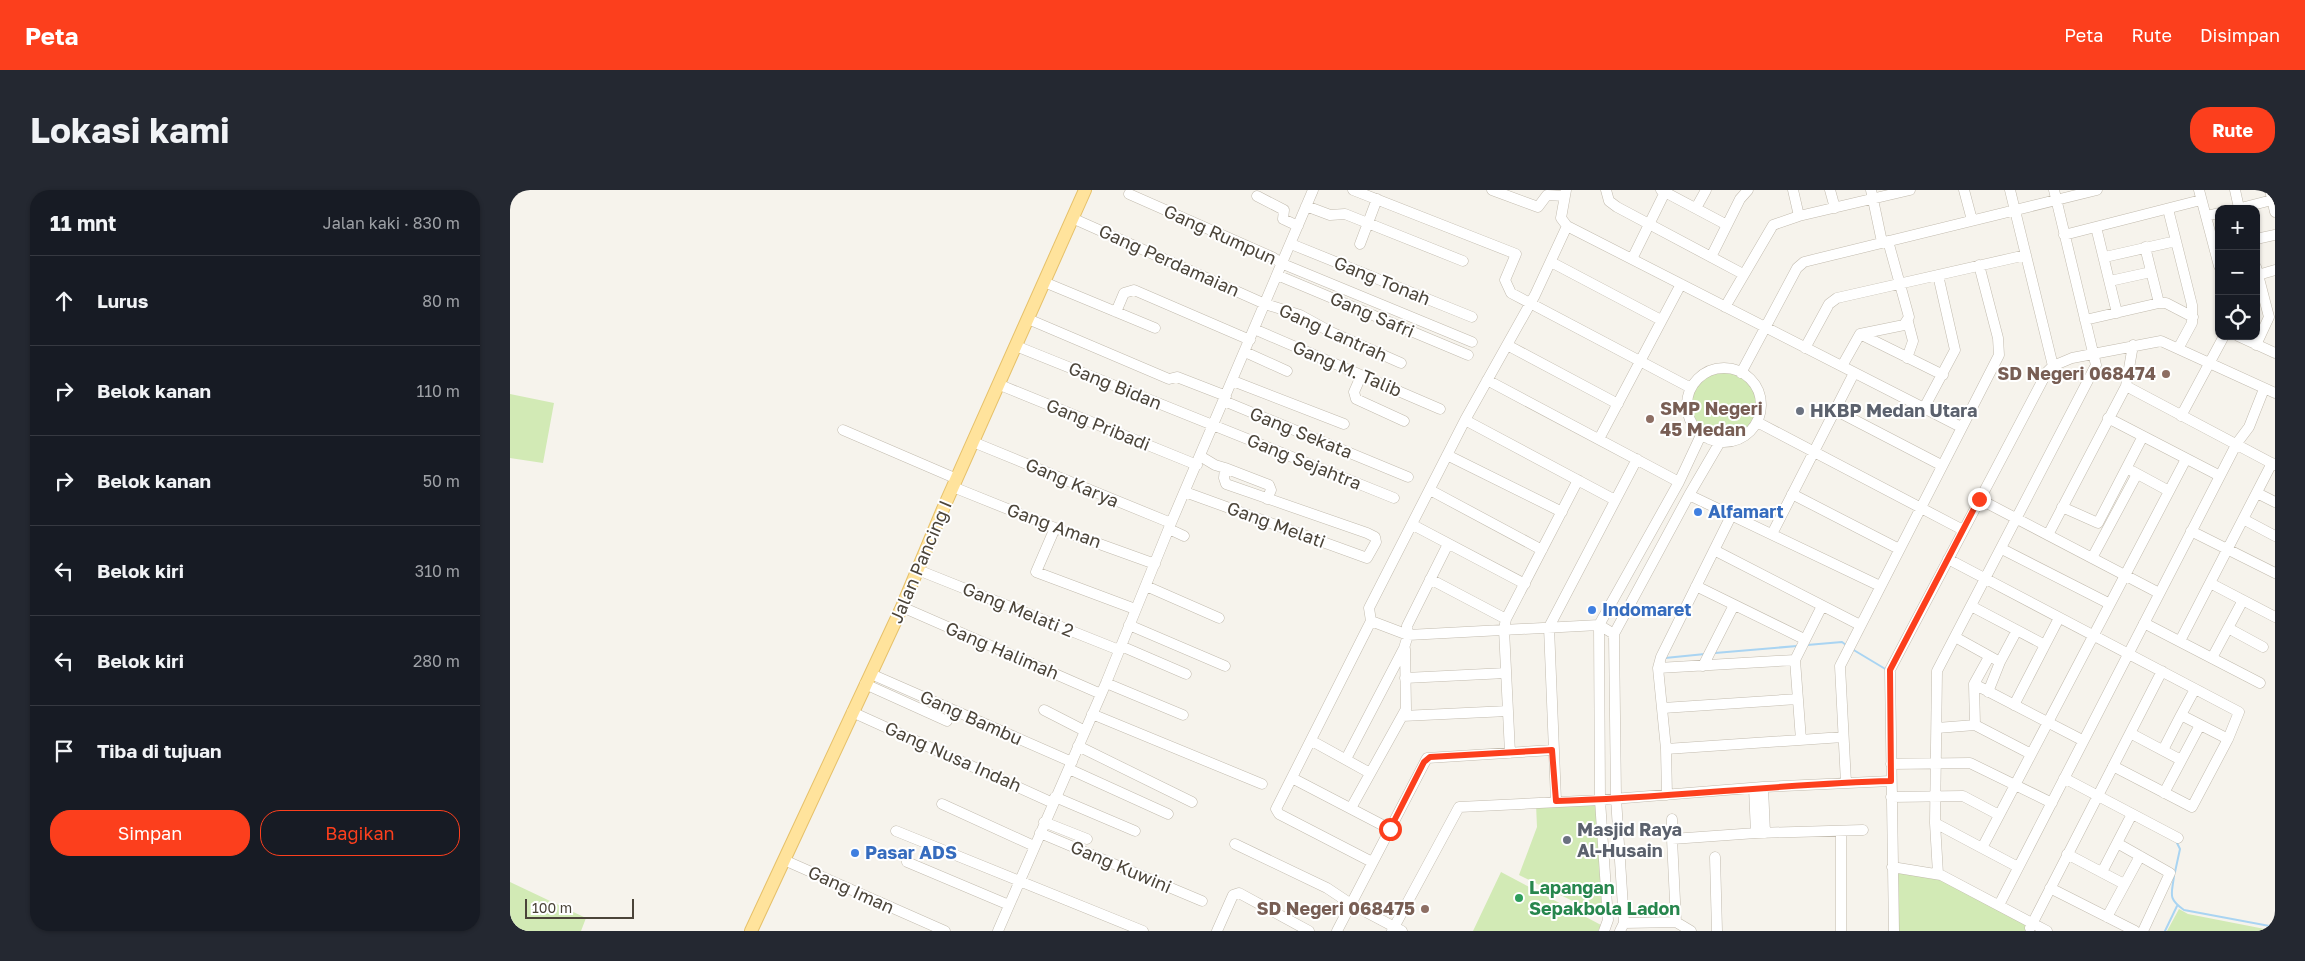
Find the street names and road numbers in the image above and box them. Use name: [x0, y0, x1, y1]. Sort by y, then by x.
street label: Gang Rumpun: [1161, 199, 1280, 269]
street label: Gang Perdamaian: [1096, 219, 1243, 301]
street label: Gang Tonah: [1331, 251, 1434, 309]
street label: Gang Safri: [1327, 286, 1418, 342]
street label: Gang Lantrah: [1276, 298, 1391, 366]
street label: Gang M. Talib: [1290, 335, 1405, 401]
street label: Gang Bidan: [1065, 356, 1165, 414]
street label: Gang Pribadi: [1043, 393, 1154, 455]
street label: Gang Sekata: [1247, 401, 1356, 463]
street label: Gang Sejahtra: [1244, 428, 1365, 494]
street label: Gang Karya: [1022, 453, 1122, 512]
street label: Gang Melati: [1224, 496, 1329, 552]
street label: Jalan Pancing I: [884, 497, 956, 626]
street label: Gang Aman: [1004, 498, 1104, 552]
street label: Gang Melati 2: [959, 577, 1077, 641]
street label: Gang Halimah: [942, 616, 1062, 684]
street label: Gang Bambu: [917, 685, 1026, 749]
street label: Gang Nusa Indah: [882, 716, 1025, 796]
street label: Gang Kuwini: [1068, 835, 1175, 897]
street label: Gang Iman: [805, 860, 898, 918]

